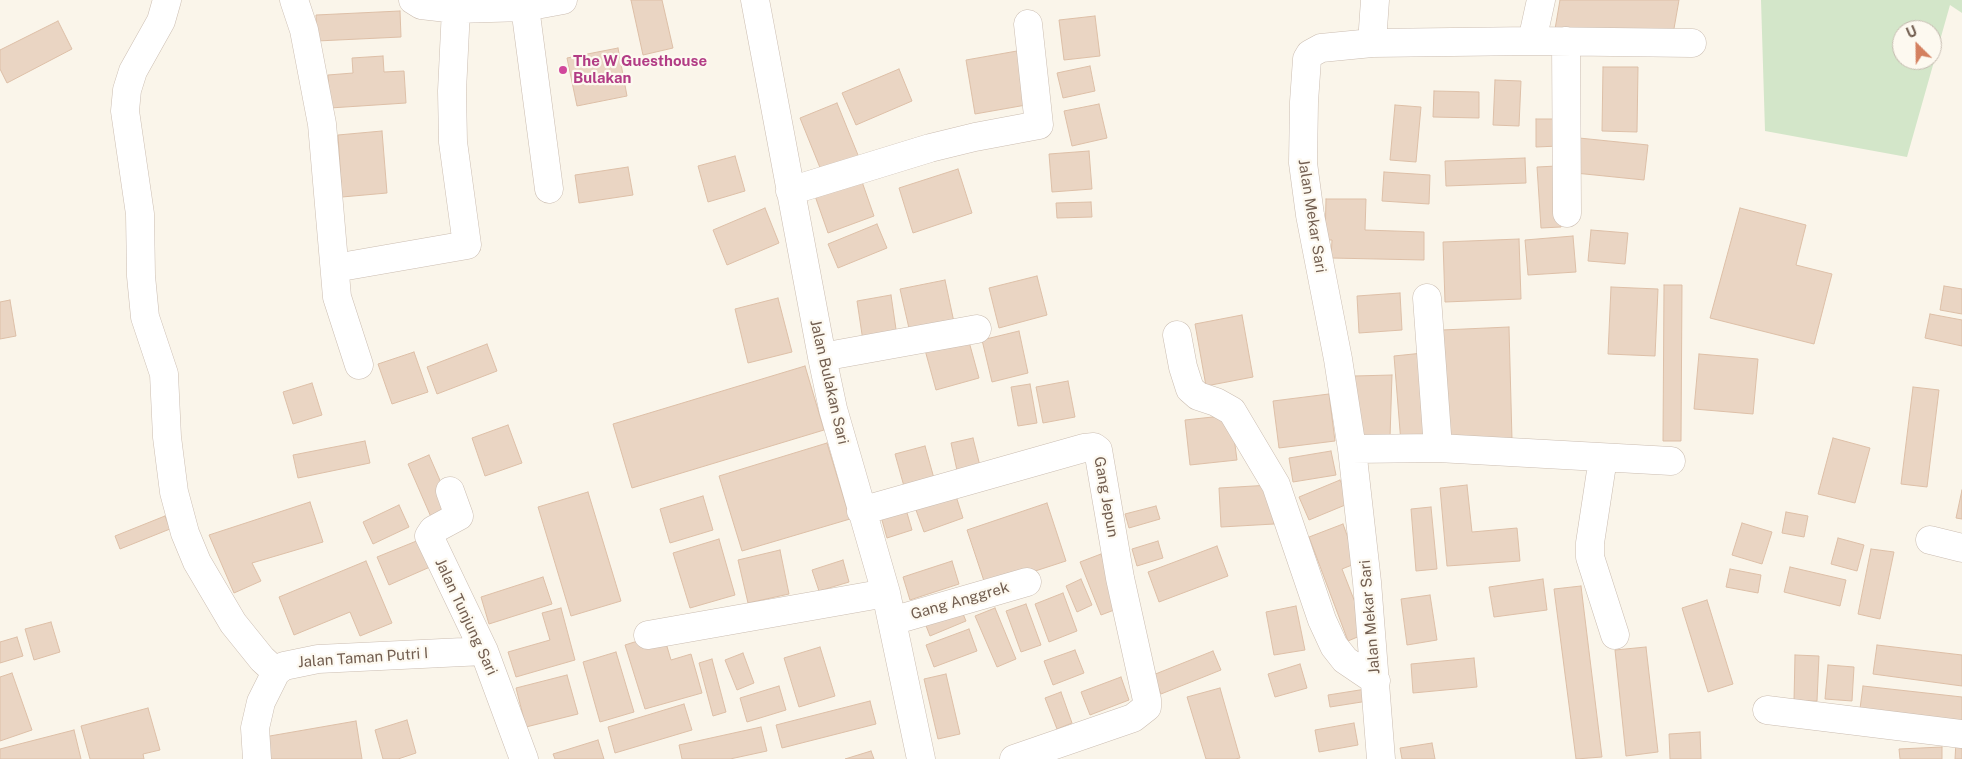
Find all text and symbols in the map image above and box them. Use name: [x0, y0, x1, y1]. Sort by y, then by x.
north arrow: [1892, 20, 1942, 70]
text: U: [1904, 23, 1919, 41]
place label: The W Guesthouse Bulakan: [573, 52, 707, 87]
marker: The W Guesthouse Bulakan: [557, 64, 569, 76]
street label: Jalan Mekar Sari: [1294, 158, 1330, 274]
street label: Jalan Bulakan Sari: [806, 318, 852, 446]
street label: Gang Jepun: [1090, 455, 1122, 539]
street label: Jalan Tunjung Sari: [431, 556, 501, 678]
street label: Jalan Mekar Sari: [1356, 559, 1384, 675]
street label: Gang Anggrek: [909, 578, 1011, 624]
street label: Jalan Taman Putri I: [297, 644, 429, 672]

